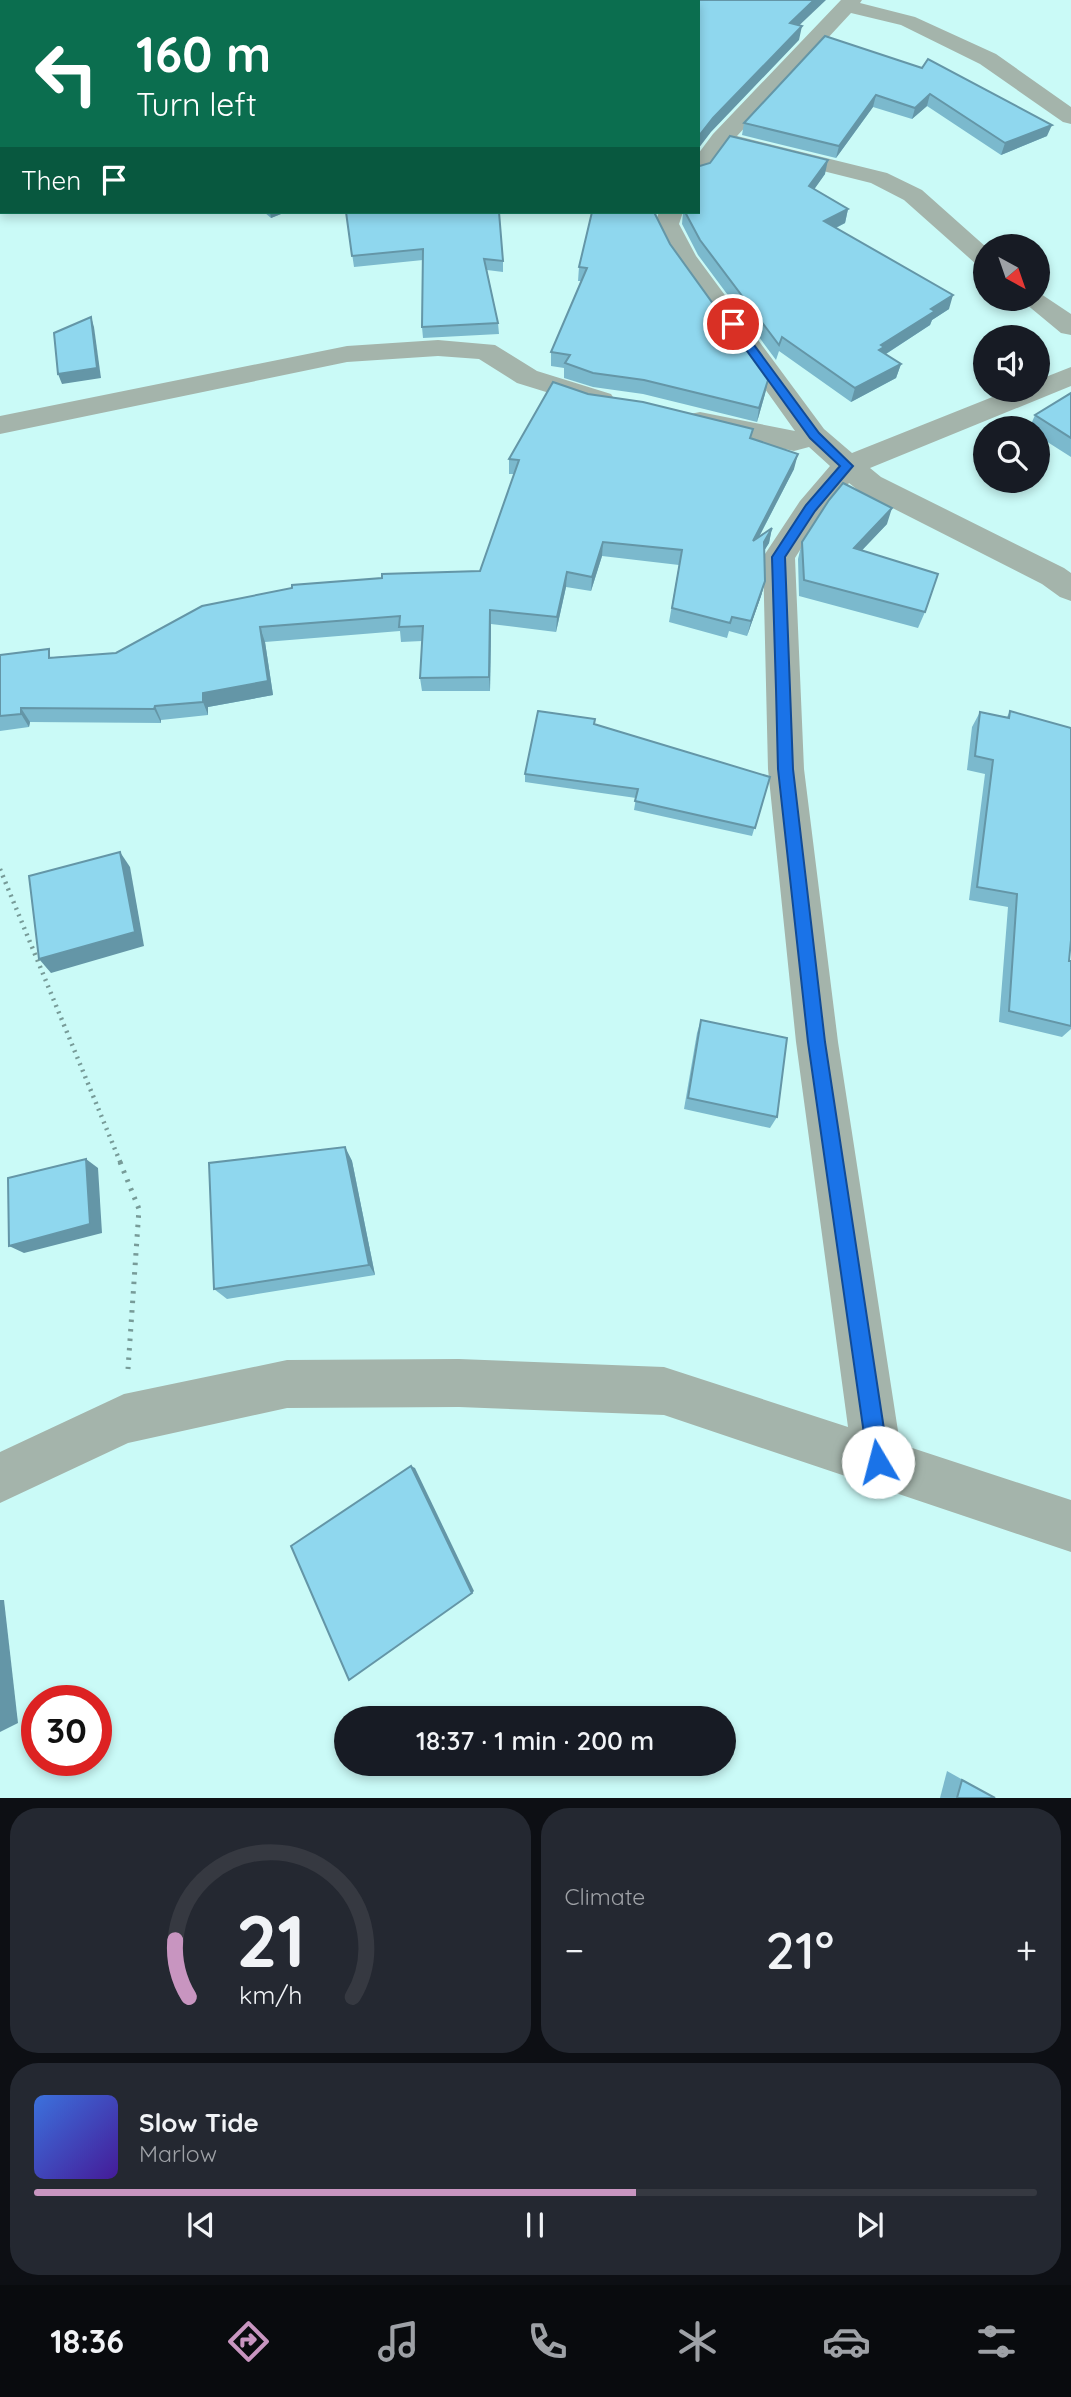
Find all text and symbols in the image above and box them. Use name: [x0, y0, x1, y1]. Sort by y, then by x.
text: 160 m: [136, 23, 271, 84]
icon: left: [21, 28, 112, 119]
text: Turn left: [136, 84, 257, 124]
icon: arrive: [95, 161, 133, 199]
text: Then: [21, 164, 81, 197]
north arrow: [973, 234, 1050, 312]
map controls: [973, 234, 1050, 493]
pin: [703, 294, 763, 354]
icon: arrive: [714, 305, 752, 343]
button: sound: [973, 325, 1050, 402]
button: search: [973, 416, 1050, 493]
position arrow: [841, 1425, 915, 1499]
speed limit sign: 30: [21, 1685, 112, 1776]
text: 18:37 · 1 min · 200 m: [416, 1724, 654, 1757]
text: Climate: [565, 1882, 645, 1911]
text: 21: [235, 1894, 305, 1985]
text: 21°: [766, 1917, 834, 1982]
text: −: [565, 1926, 584, 1974]
text: +: [1016, 1926, 1037, 1974]
text: km/h: [239, 1978, 302, 2009]
text: Slow Tide: [139, 2106, 259, 2139]
text: Marlow: [139, 2139, 217, 2168]
icon: previous: [182, 2206, 220, 2244]
icon: pause: [516, 2206, 554, 2244]
icon: next: [851, 2206, 889, 2244]
icon: directions: [224, 2317, 273, 2366]
icon: music: [374, 2317, 423, 2366]
icon: phone: [523, 2317, 572, 2366]
icon: climate: [673, 2317, 722, 2366]
icon: car: [822, 2317, 871, 2366]
icon: filters: [972, 2317, 1021, 2366]
text: 18:36: [50, 2321, 124, 2361]

